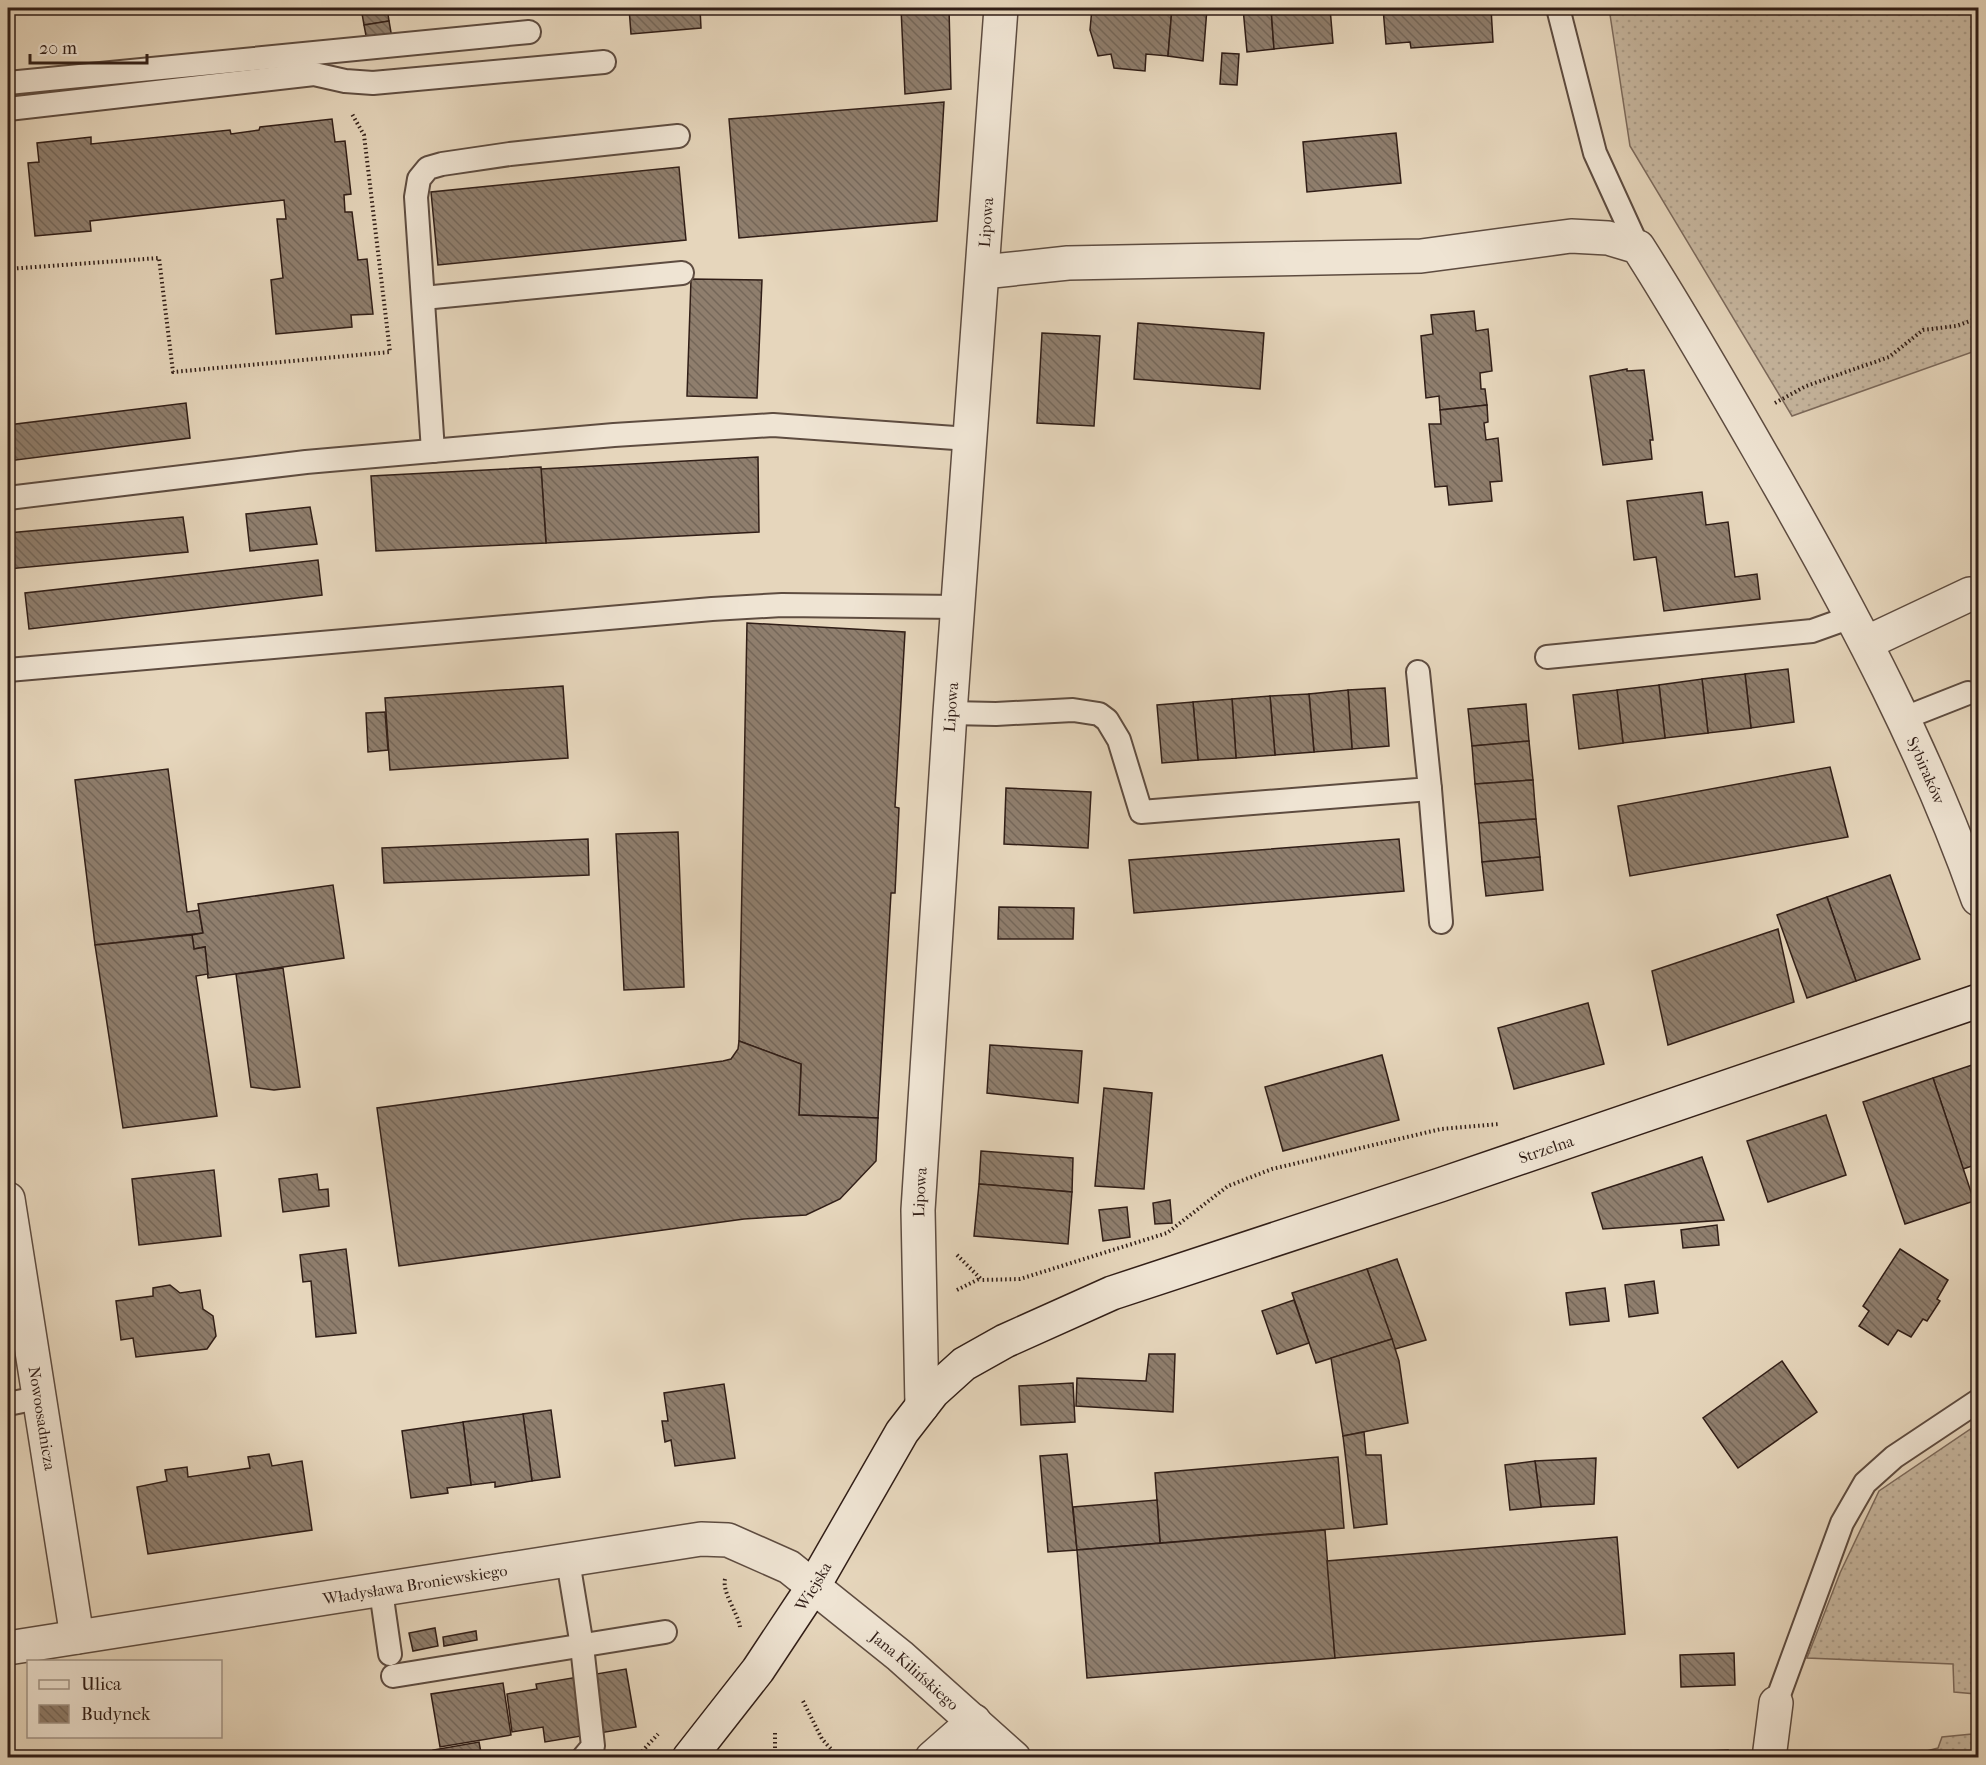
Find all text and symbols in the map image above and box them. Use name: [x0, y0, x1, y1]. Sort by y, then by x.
scale bar: [30, 27, 147, 65]
text: 20 m: [39, 38, 77, 59]
street label: Lipowa: [974, 196, 997, 248]
street label: Lipowa: [939, 681, 962, 733]
street label: Sybiraków: [1903, 734, 1950, 807]
street label: Strzelna: [1516, 1130, 1576, 1167]
street label: Lipowa: [908, 1166, 930, 1217]
street label: Nowoosadnicza: [25, 1365, 60, 1472]
street label: Wiejska: [790, 1558, 835, 1615]
street label: Władysława Broniewskiego: [320, 1560, 509, 1608]
street label: Jana Kilińskiego: [865, 1625, 963, 1714]
legend: [27, 1660, 222, 1738]
text: Ulica: [81, 1674, 122, 1695]
text: Budynek: [81, 1704, 151, 1725]

